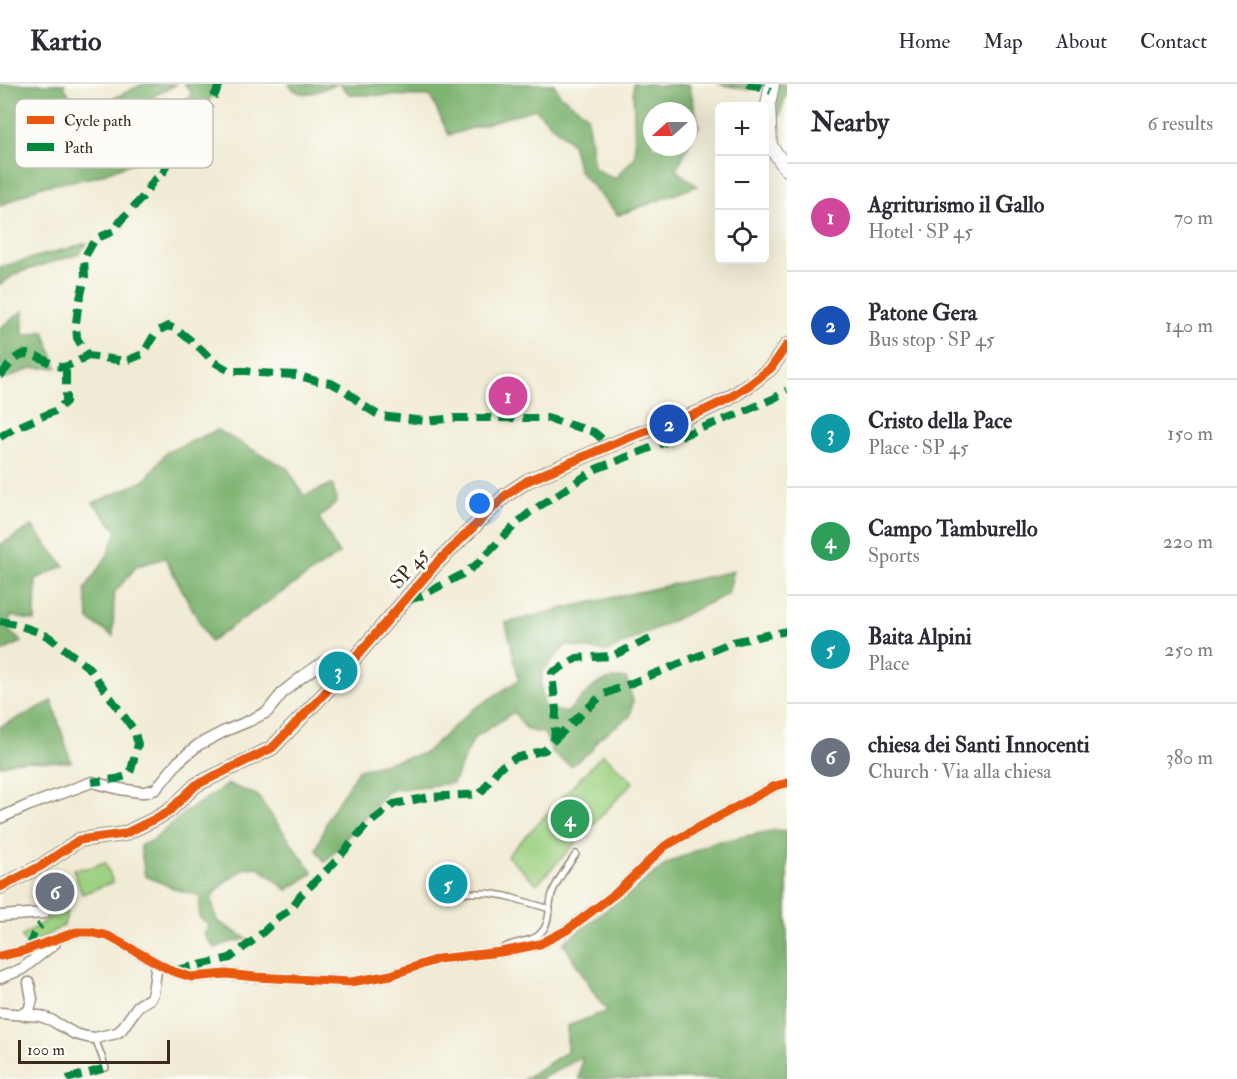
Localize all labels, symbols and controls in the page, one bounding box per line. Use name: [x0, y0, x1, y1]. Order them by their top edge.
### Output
text: Kartio: [30, 24, 101, 59]
text: Home: [898, 28, 950, 55]
text: Map: [983, 28, 1023, 55]
text: About: [1056, 28, 1107, 55]
text: Contact: [1140, 28, 1207, 55]
legend: [15, 99, 213, 168]
north arrow: [643, 102, 697, 156]
map controls: [715, 102, 769, 264]
button: +: [715, 102, 769, 156]
text: Nearby: [811, 107, 889, 139]
text: Cycle path: [64, 111, 132, 132]
text: 6 results: [1147, 111, 1213, 136]
text: Path: [64, 138, 94, 158]
button: −: [715, 156, 769, 210]
text: Agriturismo il Gallo: [868, 191, 1044, 219]
text: 1: [827, 205, 834, 230]
text: 70 m: [1174, 205, 1213, 230]
button: locate: [715, 210, 769, 264]
text: Hotel · SP 45: [868, 219, 973, 244]
text: Patone Gera: [868, 299, 977, 327]
text: 2: [825, 313, 836, 338]
text: 140 m: [1165, 313, 1213, 338]
text: Bus stop · SP 45: [868, 327, 994, 352]
pin: 1: [488, 374, 528, 418]
pin: 2: [650, 402, 688, 446]
text: Cristo della Pace: [868, 407, 1012, 435]
text: 3: [827, 421, 834, 446]
text: 150 m: [1167, 421, 1213, 446]
text: Place · SP 45: [868, 435, 968, 460]
your location: [465, 489, 494, 518]
text: Campo Tamburello: [868, 515, 1038, 543]
text: 4: [825, 529, 836, 554]
text: 220 m: [1163, 529, 1213, 554]
street label: SP 45: [384, 543, 434, 594]
text: Sports: [868, 543, 920, 568]
text: Baita Alpini: [868, 623, 972, 651]
text: 5: [826, 637, 835, 662]
text: 250 m: [1164, 637, 1213, 662]
pin: 3: [318, 648, 358, 694]
text: Place: [868, 651, 909, 676]
text: chiesa dei Santi Innocenti: [868, 731, 1090, 759]
text: 6: [825, 745, 836, 770]
text: 380 m: [1166, 745, 1213, 770]
text: Church · Via alla chiesa: [868, 759, 1052, 784]
pin: 4: [550, 796, 590, 842]
pin: 5: [428, 862, 468, 906]
pin: 6: [36, 870, 74, 914]
scale bar: [18, 1037, 170, 1064]
text: 100 m: [27, 1040, 65, 1060]

